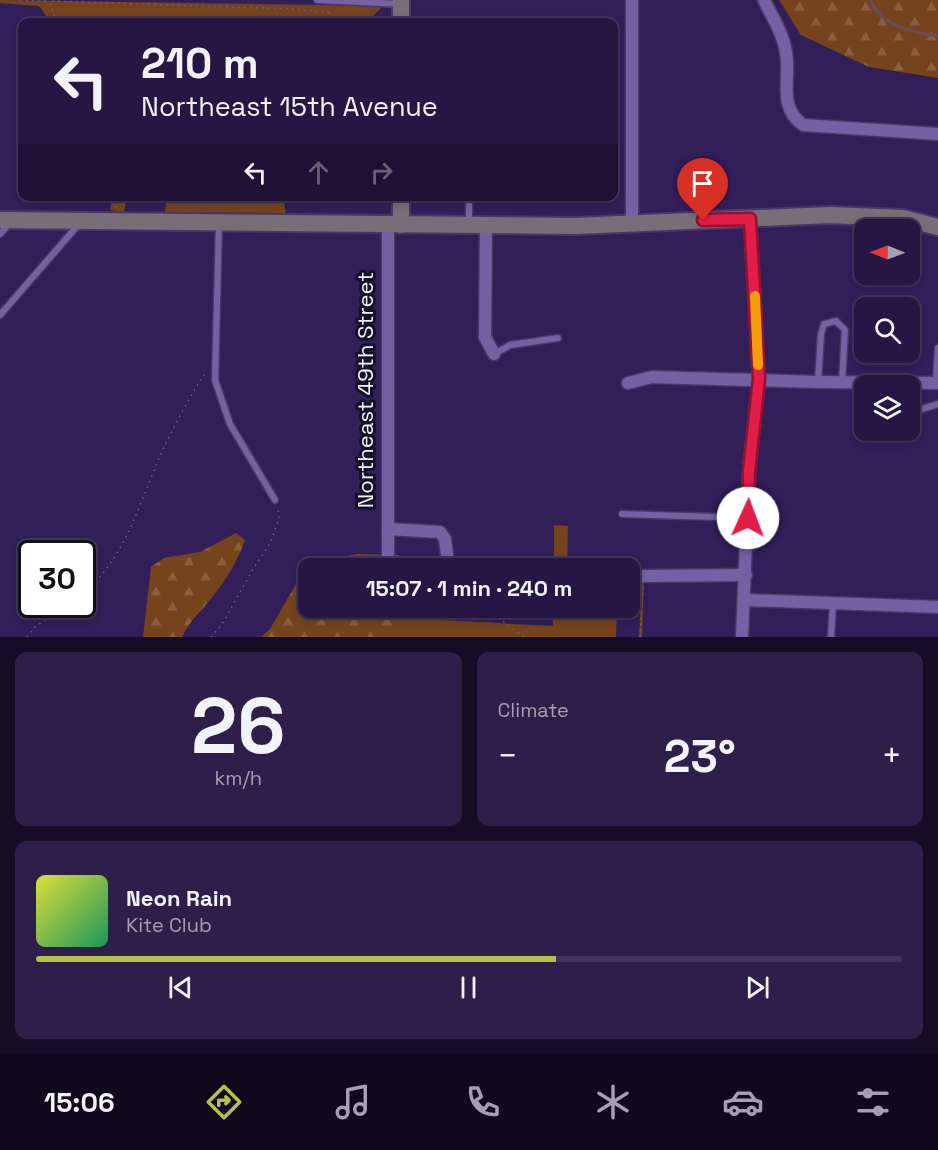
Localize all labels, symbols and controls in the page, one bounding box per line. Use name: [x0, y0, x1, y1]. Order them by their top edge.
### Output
text: 210 m: [141, 37, 259, 90]
icon: left: [42, 42, 120, 120]
text: Northeast 15th Avenue: [141, 89, 438, 124]
icon: left: [239, 156, 272, 189]
icon: ahead: [302, 156, 335, 189]
icon: right: [365, 156, 398, 189]
pin: [677, 158, 728, 220]
icon: arrive: [686, 167, 719, 200]
north arrow: [854, 219, 920, 285]
map controls: [854, 219, 920, 441]
street label: Northeast 49th Street: [351, 272, 379, 508]
button: search: [854, 297, 920, 363]
button: layers: [854, 375, 920, 441]
position arrow: [716, 486, 780, 550]
speed limit sign: 30: [18, 540, 96, 618]
text: 15:07 · 1 min · 240 m: [366, 574, 572, 602]
text: 26: [191, 676, 286, 776]
text: Climate: [498, 697, 569, 723]
text: 23°: [664, 728, 736, 785]
text: −: [498, 735, 518, 777]
text: +: [882, 735, 902, 777]
text: km/h: [214, 765, 262, 791]
text: Neon Rain: [126, 884, 232, 912]
text: Kite Club: [126, 912, 212, 938]
icon: previous: [164, 971, 197, 1004]
icon: pause: [452, 971, 485, 1004]
icon: next: [741, 971, 774, 1004]
icon: directions: [203, 1081, 245, 1123]
icon: music: [332, 1081, 374, 1123]
icon: phone: [462, 1081, 504, 1123]
icon: climate: [592, 1081, 634, 1123]
icon: car: [722, 1081, 764, 1123]
icon: filters: [852, 1081, 894, 1123]
text: 15:06: [44, 1085, 115, 1120]

